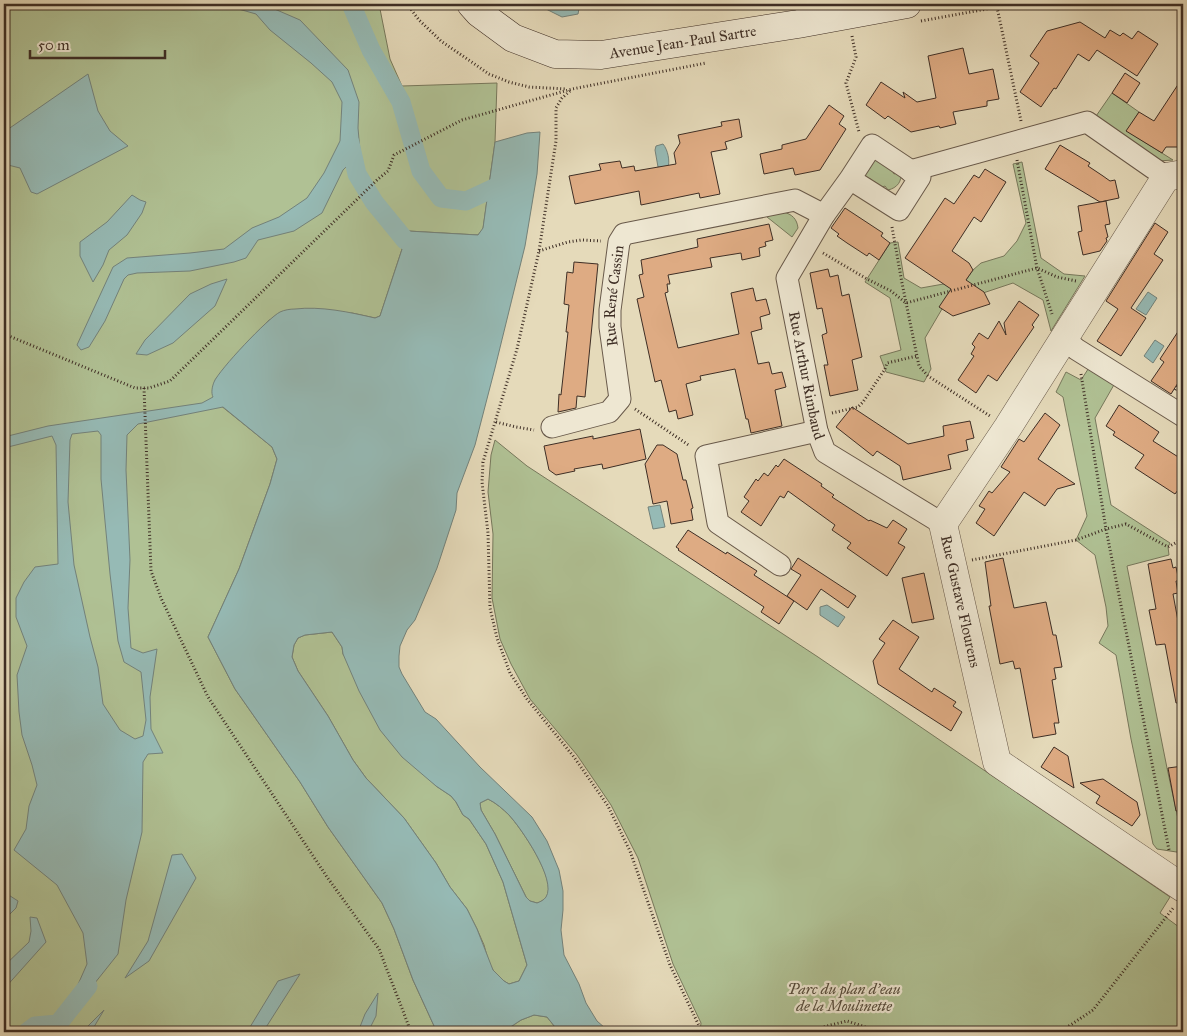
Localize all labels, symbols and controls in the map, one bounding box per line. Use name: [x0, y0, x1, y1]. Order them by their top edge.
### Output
street label: Avenue Jean-Paul Sartre: [607, 22, 758, 63]
scale bar: [30, 28, 165, 60]
text: 50 m: [38, 36, 70, 54]
street label: Rue René Cassin: [601, 244, 627, 348]
street label: Rue Arthur Rimbaud: [785, 310, 829, 443]
street label: Rue Gustave Flourens: [937, 533, 984, 669]
park label: Parc du plan d'eau de la Moulinette: [787, 980, 901, 1015]

